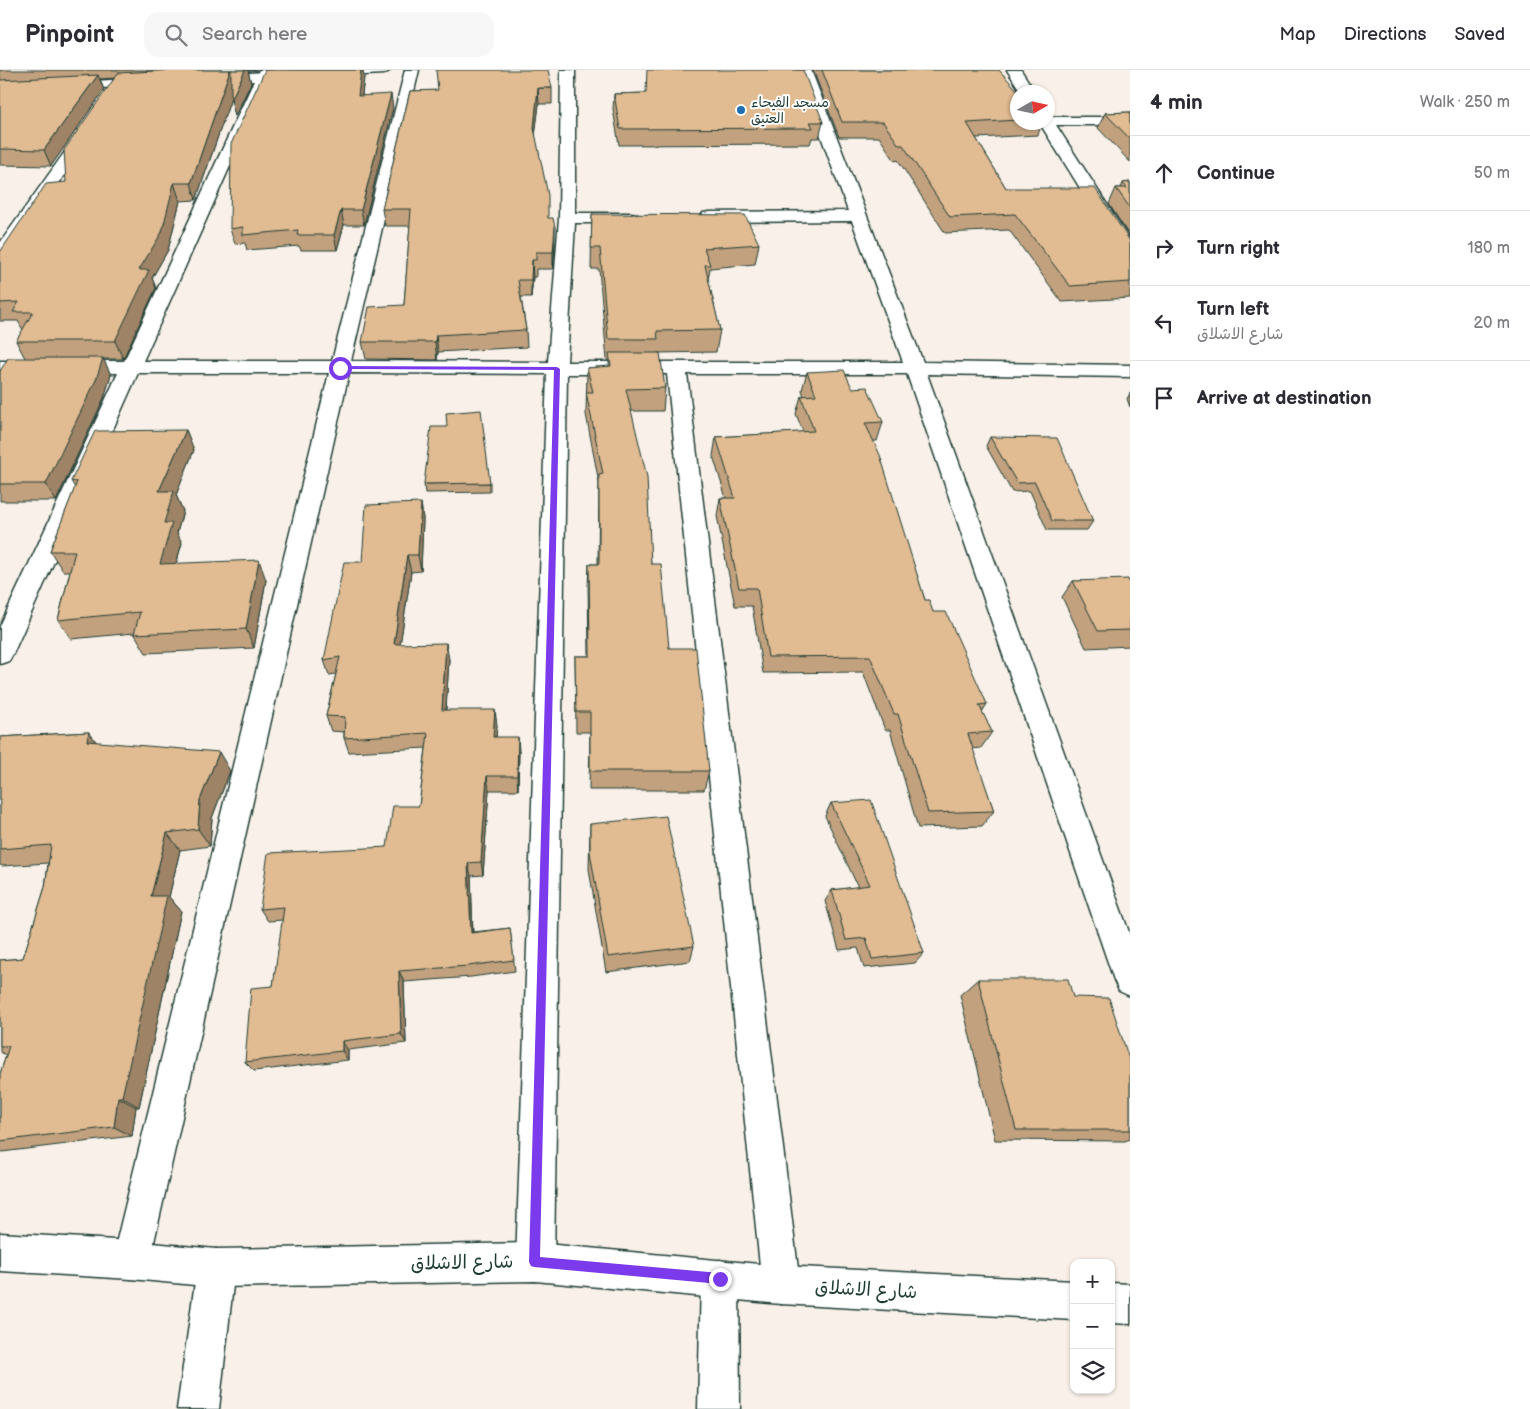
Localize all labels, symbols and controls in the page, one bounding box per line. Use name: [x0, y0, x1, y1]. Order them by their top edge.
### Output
search box: [144, 12, 494, 57]
text: Pinpoint: [25, 20, 114, 49]
icon: search: [162, 21, 190, 49]
text: Search here: [202, 23, 307, 46]
text: Map: [1280, 24, 1316, 45]
text: Directions: [1344, 24, 1426, 45]
text: Saved: [1454, 24, 1505, 45]
north arrow: [1010, 85, 1055, 130]
text: 4 min: [1150, 90, 1203, 115]
text: Walk · 250 m: [1420, 93, 1510, 112]
place label: مسجد الفيحاء العتيق: [751, 94, 829, 127]
marker: مسجد الفيحاء العتيق: [735, 104, 747, 116]
icon: ahead: [1150, 159, 1178, 187]
text: Continue: [1197, 162, 1275, 185]
text: 50 m: [1474, 164, 1510, 183]
icon: right: [1150, 234, 1178, 262]
text: Turn right: [1197, 237, 1280, 260]
text: 180 m: [1468, 239, 1510, 258]
text: Turn left: [1197, 298, 1269, 321]
icon: left: [1150, 309, 1178, 337]
text: 20 m: [1474, 314, 1510, 333]
text: شارع الاشلاق: [1197, 325, 1283, 344]
route start: [329, 357, 352, 380]
icon: arrive: [1150, 384, 1178, 412]
text: Arrive at destination: [1197, 387, 1372, 410]
street label: شارع الاشلاق: [411, 1251, 513, 1276]
map controls: [1070, 1259, 1115, 1394]
button: +: [1070, 1259, 1115, 1304]
route end: [709, 1268, 732, 1291]
street label: شارع الاشلاق: [814, 1276, 918, 1305]
button: −: [1070, 1304, 1115, 1349]
button: layers: [1070, 1349, 1115, 1394]

